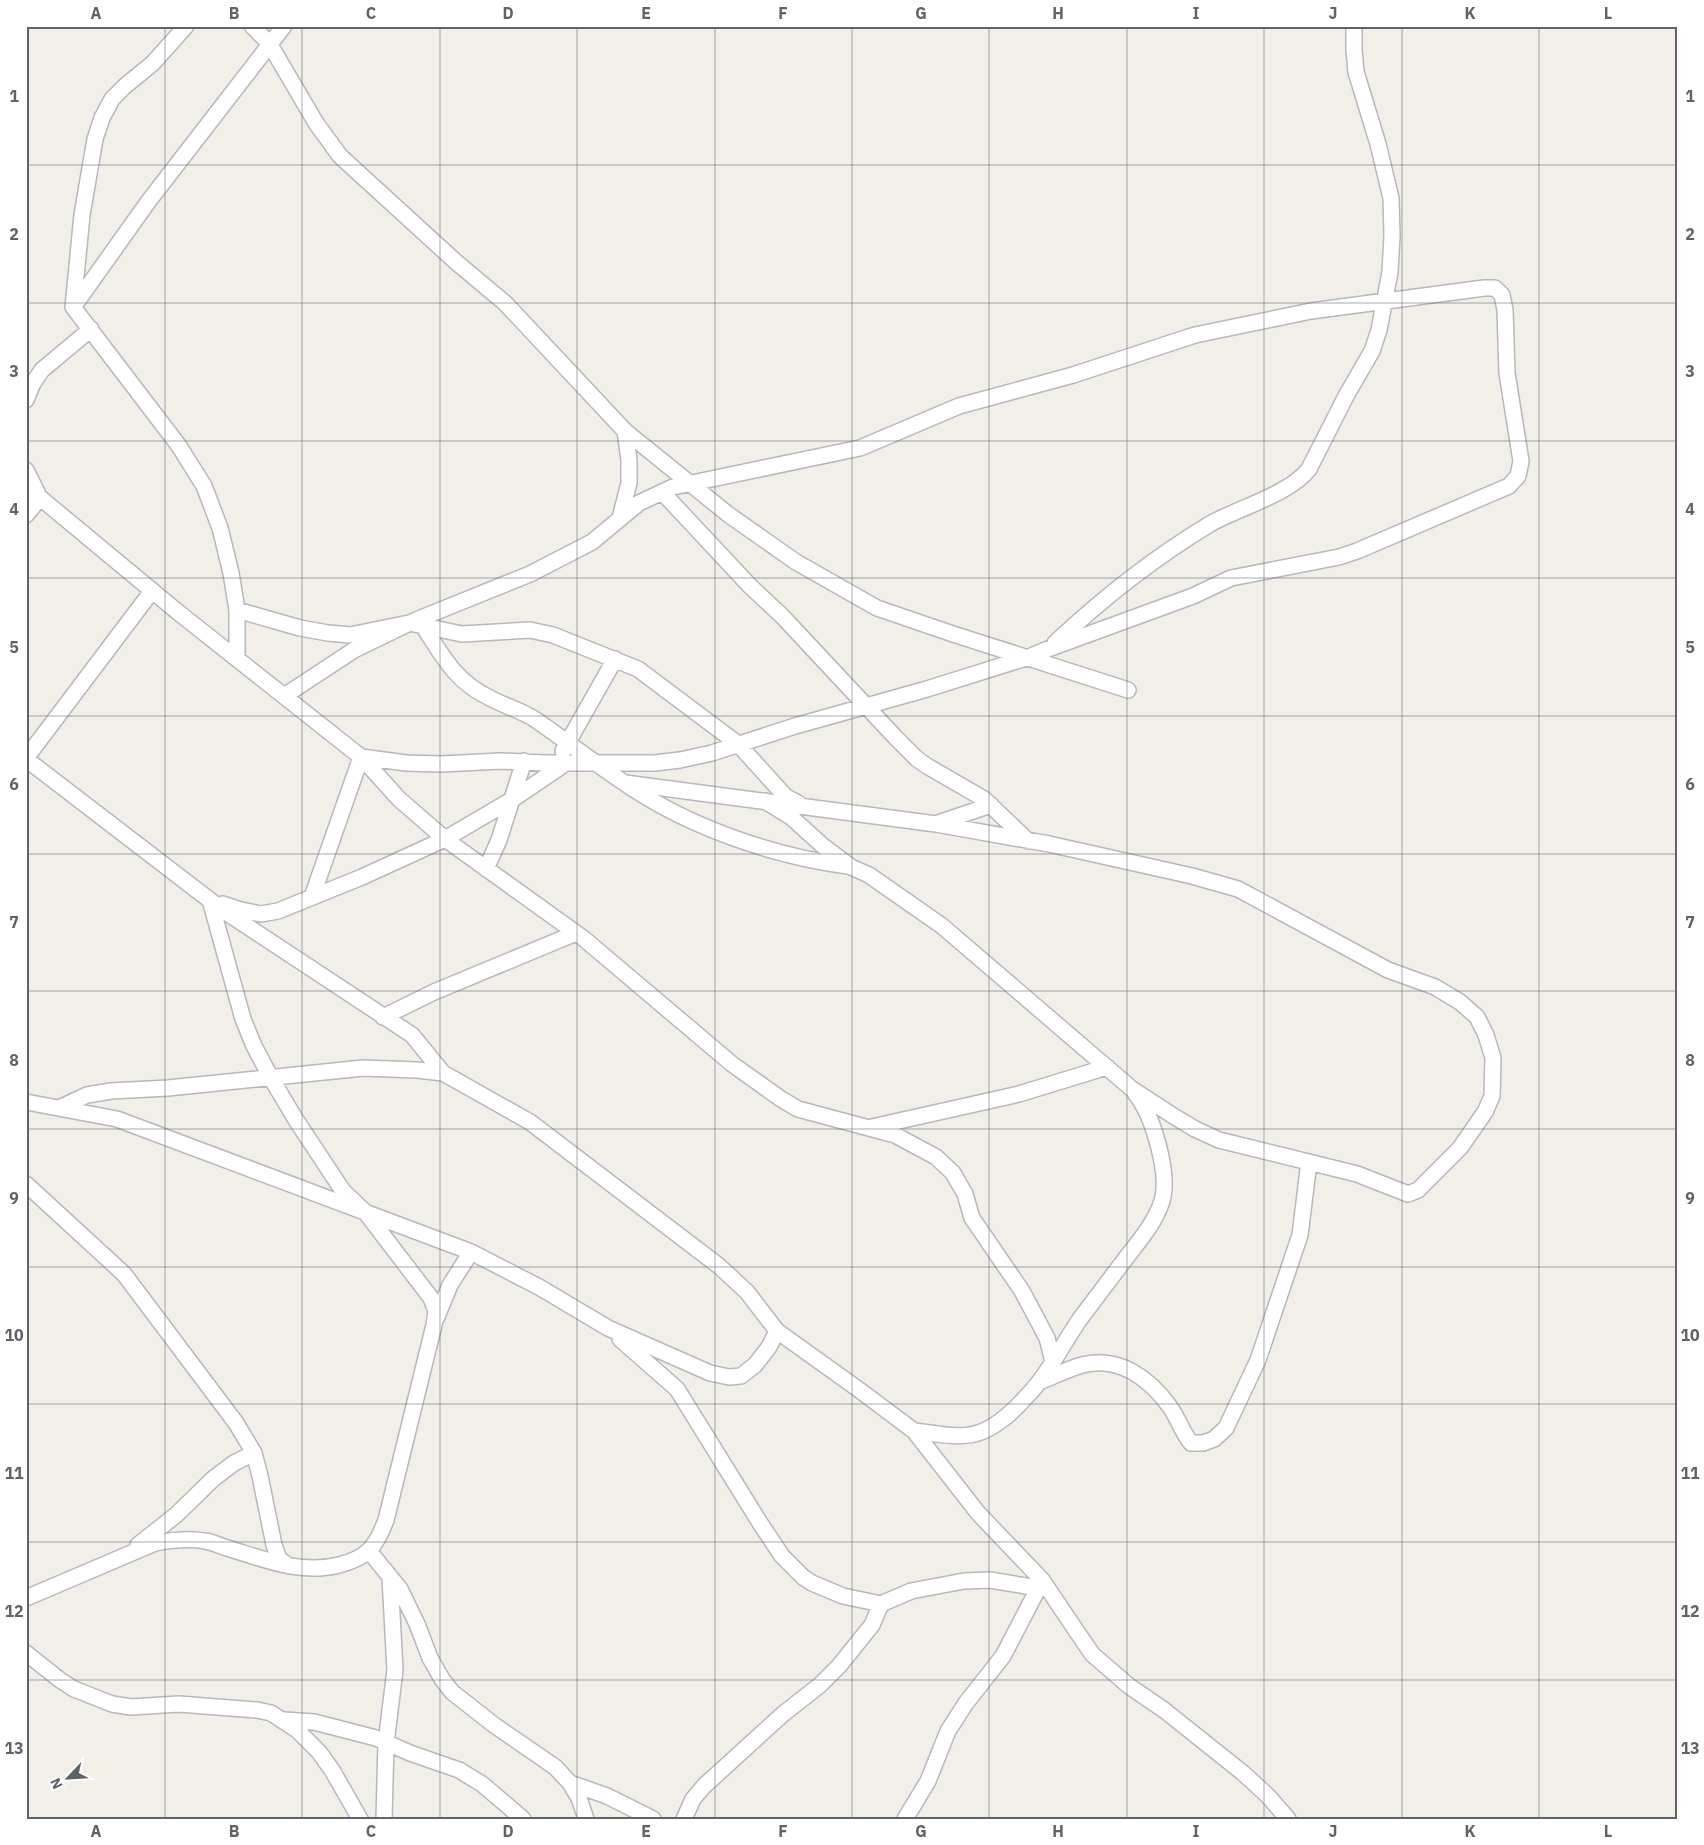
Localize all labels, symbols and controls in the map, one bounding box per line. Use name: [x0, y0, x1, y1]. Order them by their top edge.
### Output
text: A: [91, 3, 102, 23]
text: B: [229, 3, 240, 23]
text: C: [366, 3, 376, 23]
text: D: [502, 3, 514, 23]
text: E: [641, 3, 651, 23]
text: F: [778, 3, 788, 23]
text: G: [915, 3, 927, 23]
text: H: [1052, 3, 1064, 23]
text: I: [1193, 3, 1200, 23]
text: J: [1329, 3, 1337, 23]
text: K: [1464, 3, 1476, 23]
text: L: [1604, 3, 1612, 23]
text: 1: [9, 86, 19, 106]
text: 1: [1685, 86, 1695, 106]
text: 2: [9, 224, 19, 244]
text: 2: [1685, 224, 1695, 244]
text: 3: [9, 361, 19, 381]
text: 3: [1685, 361, 1695, 381]
text: 4: [9, 499, 19, 519]
text: 4: [1685, 499, 1695, 519]
text: 5: [9, 637, 19, 657]
text: 5: [1685, 637, 1695, 657]
text: 6: [9, 774, 19, 794]
text: 6: [1685, 774, 1695, 794]
text: 7: [9, 912, 19, 932]
text: 7: [1685, 912, 1695, 932]
text: 8: [9, 1050, 19, 1070]
text: 8: [1685, 1050, 1695, 1070]
text: 9: [9, 1188, 19, 1208]
text: 9: [1685, 1188, 1695, 1208]
text: 10: [4, 1325, 24, 1345]
text: 10: [1680, 1325, 1700, 1345]
text: 11: [4, 1463, 24, 1483]
text: 11: [1680, 1463, 1700, 1483]
text: 12: [4, 1601, 24, 1621]
text: 12: [1680, 1601, 1700, 1621]
text: 13: [4, 1738, 24, 1758]
text: 13: [1680, 1738, 1700, 1758]
north arrow: [42, 1752, 92, 1802]
text: N: [46, 1775, 67, 1792]
text: A: [91, 1821, 102, 1841]
text: B: [229, 1821, 240, 1841]
text: C: [366, 1821, 376, 1841]
text: D: [502, 1821, 514, 1841]
text: E: [641, 1821, 651, 1841]
text: F: [778, 1821, 788, 1841]
text: G: [915, 1821, 927, 1841]
text: H: [1052, 1821, 1064, 1841]
text: I: [1193, 1821, 1200, 1841]
text: J: [1329, 1821, 1337, 1841]
text: K: [1464, 1821, 1476, 1841]
text: L: [1604, 1821, 1612, 1841]

